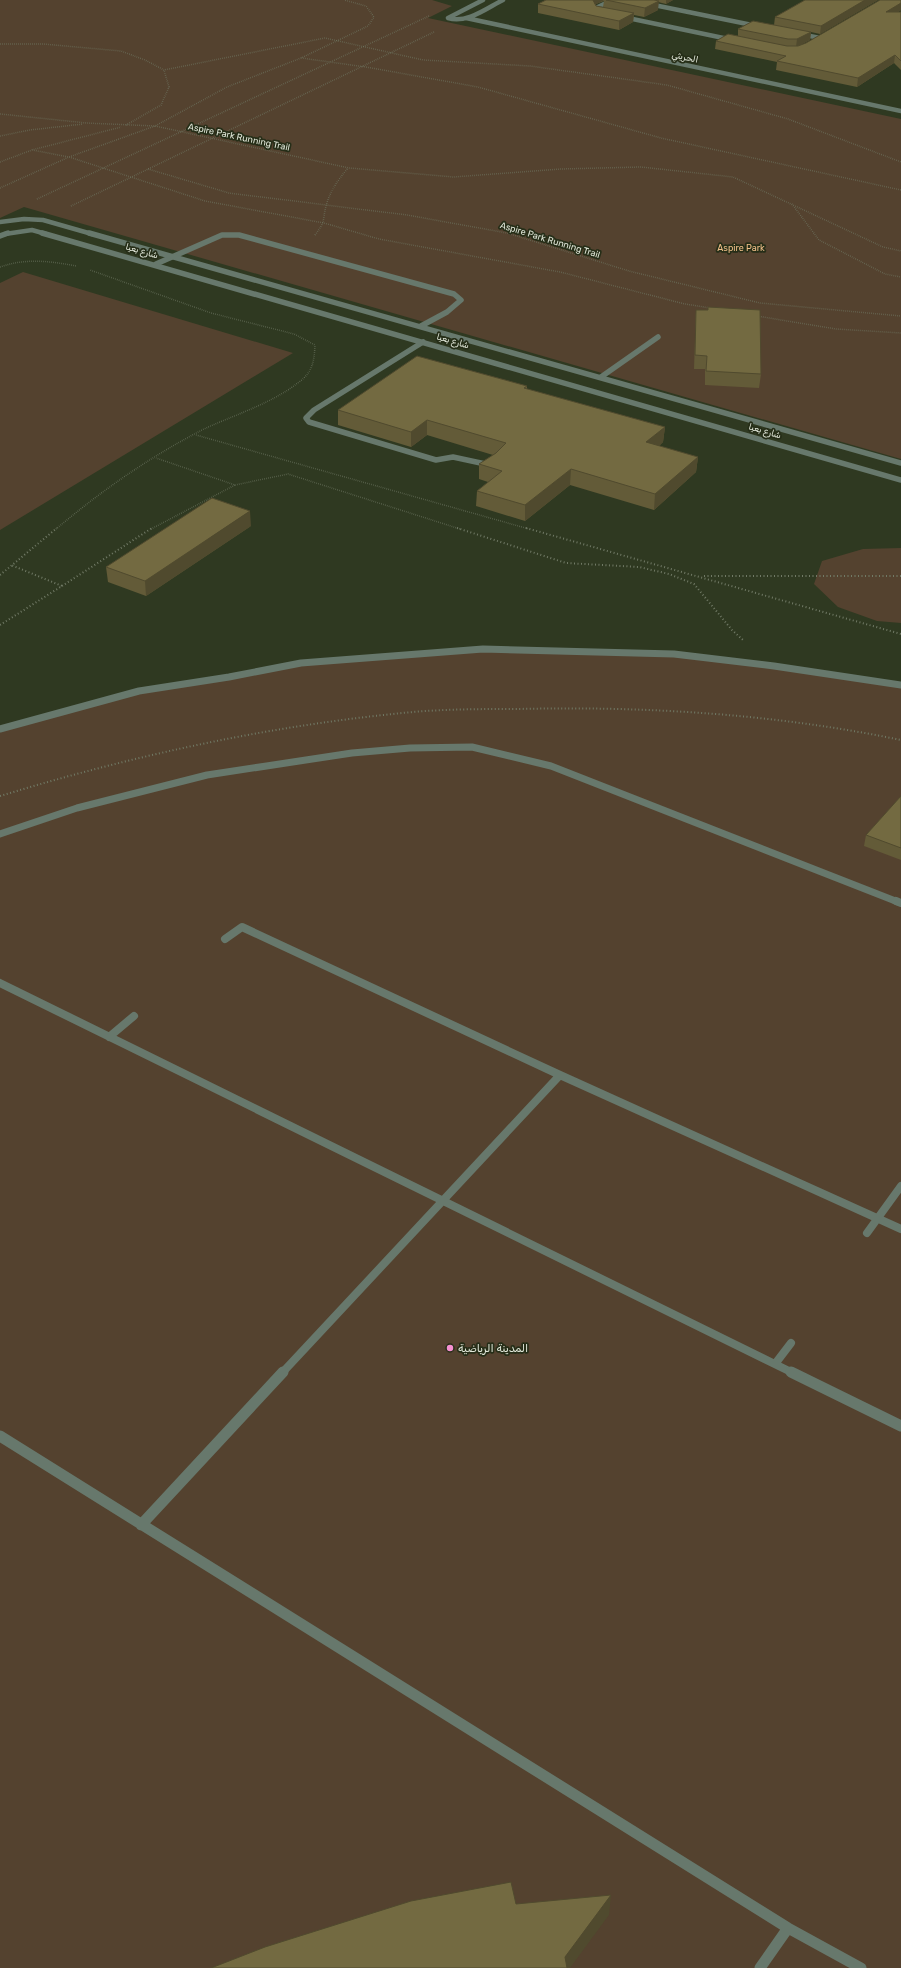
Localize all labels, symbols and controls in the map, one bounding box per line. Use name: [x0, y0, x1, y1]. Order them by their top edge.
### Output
street label: الحريثي: [670, 49, 699, 67]
street label: Aspire Park Running Trail: [187, 121, 291, 153]
street label: Aspire Park Running Trail: [499, 220, 601, 260]
street label: شارع بعيا: [124, 242, 159, 261]
park label: Aspire Park: [717, 243, 765, 253]
street label: شارع بعيا: [435, 332, 470, 351]
street label: شارع بعيا: [747, 422, 782, 441]
place label: المدينة الرياضية: [458, 1342, 528, 1355]
marker: المدينة الرياضية: [445, 1343, 455, 1353]

